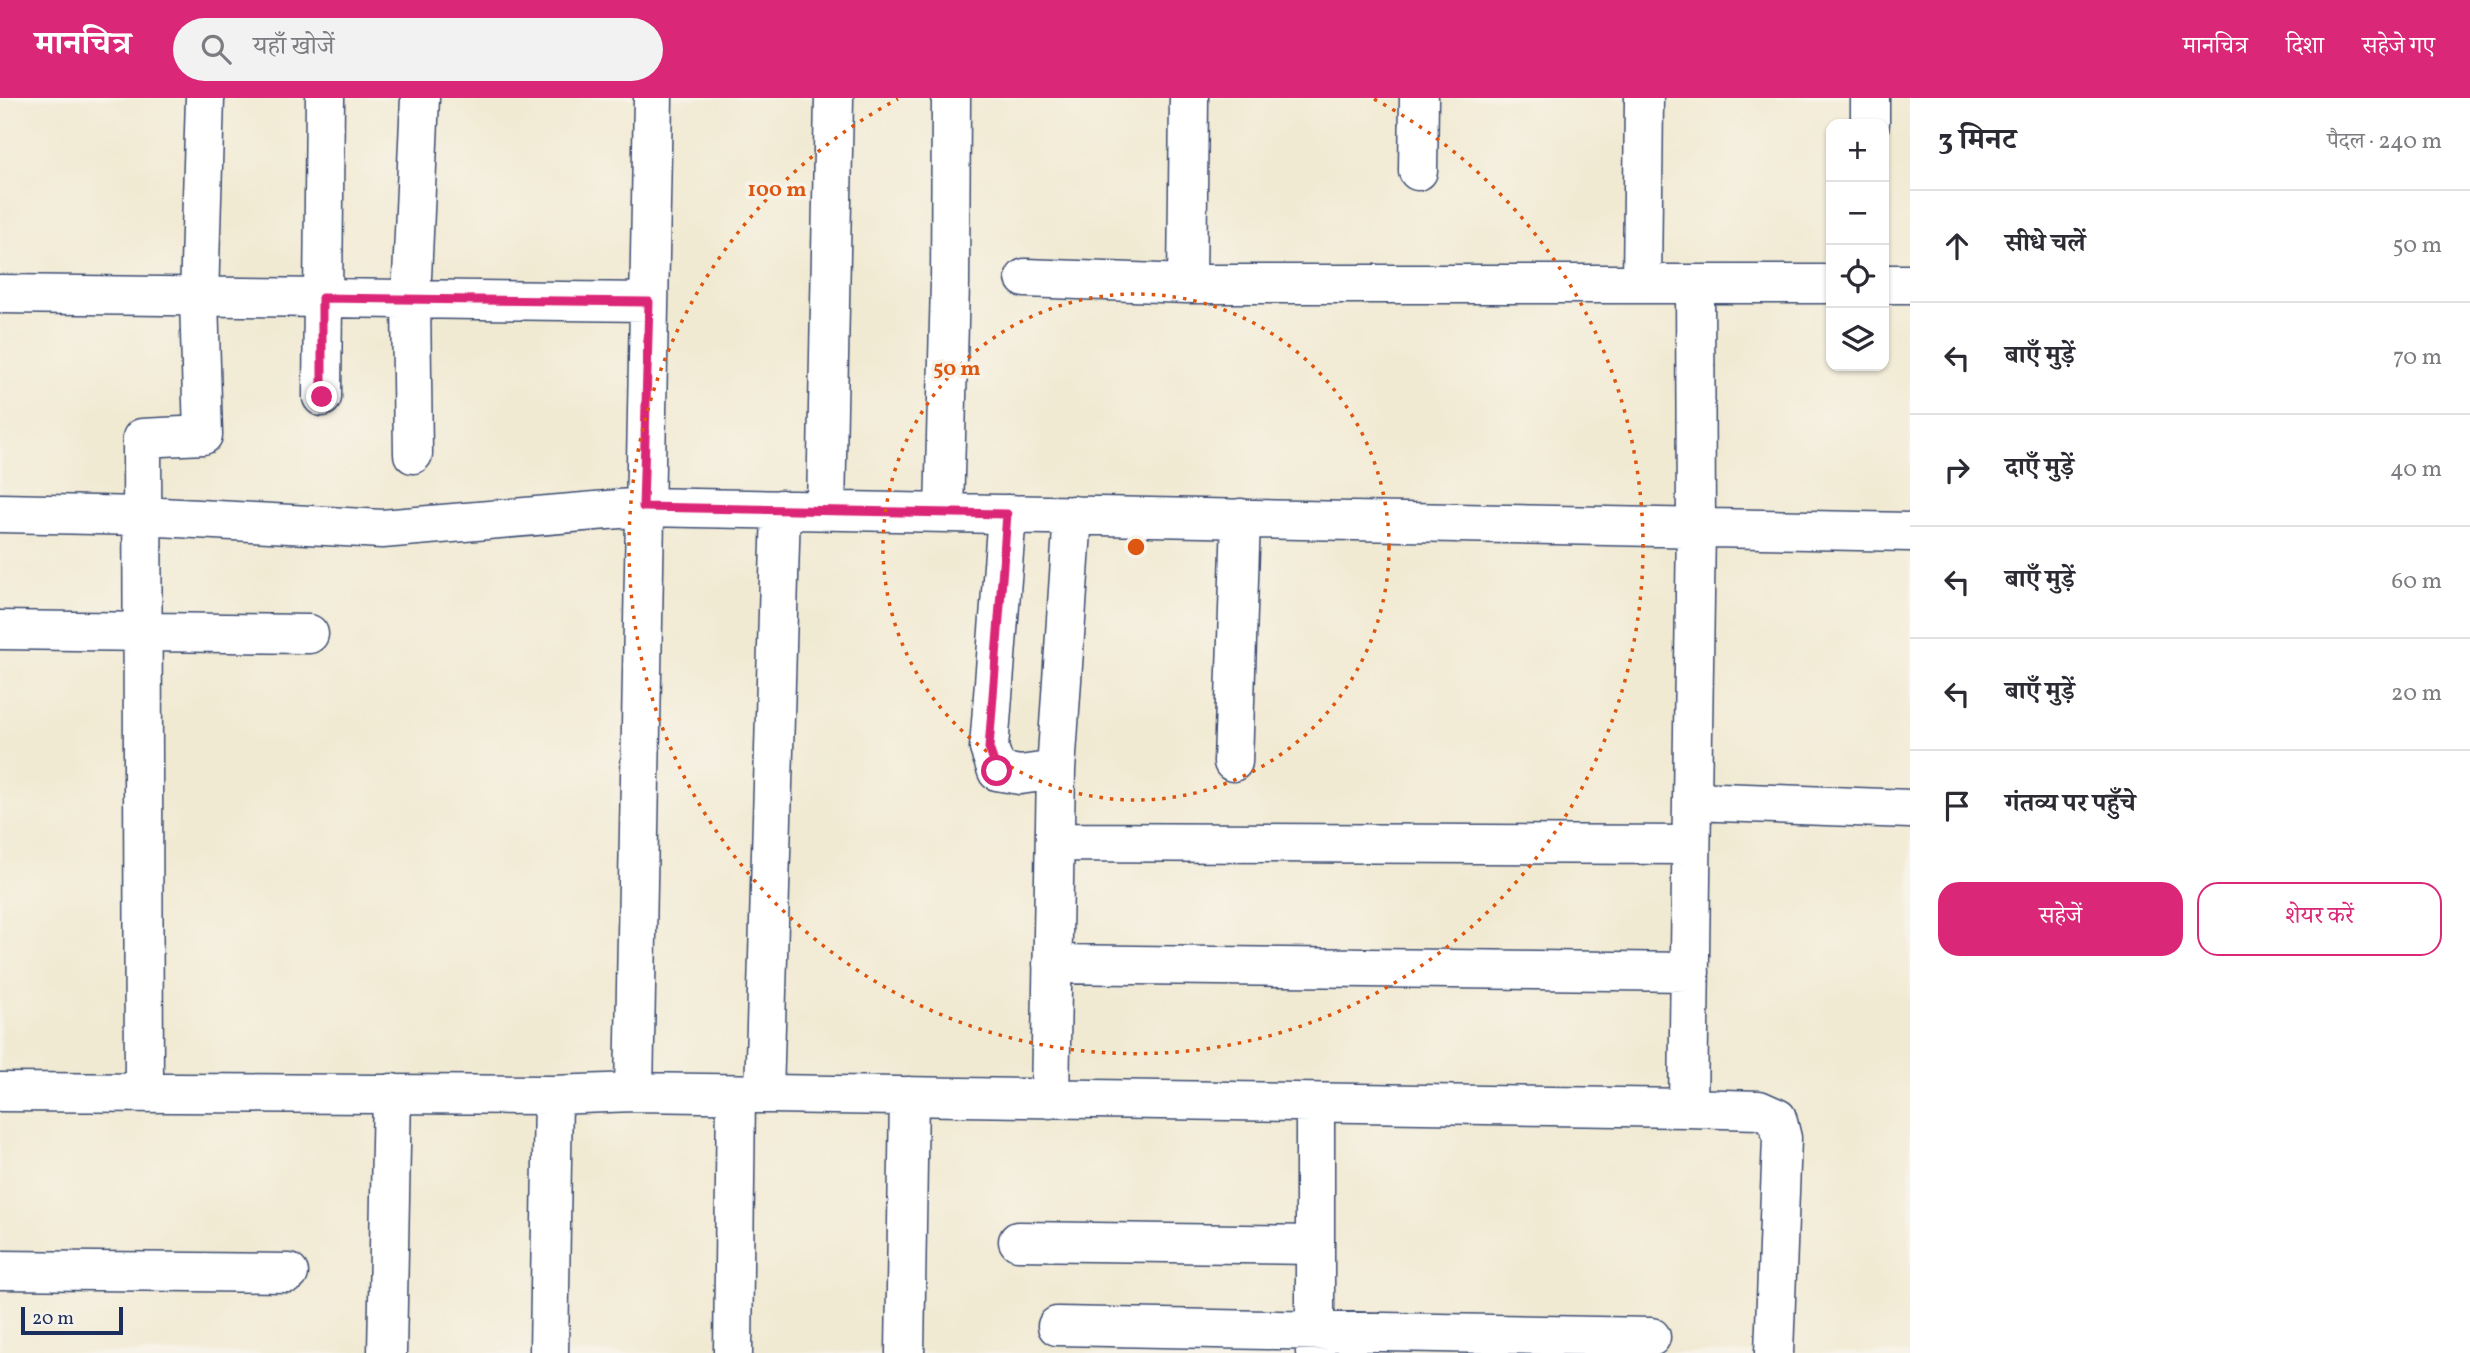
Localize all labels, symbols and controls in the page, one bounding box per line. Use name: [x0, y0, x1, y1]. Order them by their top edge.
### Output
search box: [173, 18, 663, 81]
text: मानचित्र: [35, 23, 131, 69]
text: यहाँ खोजें: [253, 29, 334, 65]
icon: search: [197, 30, 235, 68]
text: मानचित्र: [2183, 30, 2248, 64]
text: दिशा: [2286, 30, 2324, 64]
text: सहेजे गए: [2362, 30, 2435, 64]
map controls: [1826, 119, 1889, 371]
button: +: [1826, 119, 1889, 182]
text: 3 मिनट: [1938, 120, 2016, 162]
text: पैदल · 240 m: [2327, 126, 2442, 158]
text: 100 m: [747, 176, 807, 205]
button: −: [1826, 182, 1889, 245]
text: सीधे चलें: [2005, 226, 2086, 262]
icon: ahead: [1938, 227, 1976, 265]
text: 50 m: [2393, 230, 2442, 262]
button: locate: [1826, 245, 1889, 308]
button: layers: [1826, 308, 1889, 371]
text: बाएँ मुड़ें: [2005, 338, 2075, 374]
icon: left: [1938, 339, 1976, 377]
text: 70 m: [2393, 342, 2442, 374]
text: 50 m: [933, 355, 981, 384]
route end: [306, 381, 337, 412]
text: दाएँ मुड़ें: [2005, 450, 2074, 486]
icon: right: [1938, 451, 1976, 489]
text: 40 m: [2390, 454, 2442, 486]
centre of rings: [1124, 535, 1148, 559]
text: बाएँ मुड़ें: [2005, 562, 2075, 598]
icon: left: [1938, 563, 1976, 601]
text: 60 m: [2392, 566, 2442, 598]
text: बाएँ मुड़ें: [2005, 674, 2075, 710]
icon: left: [1938, 675, 1976, 713]
text: 20 m: [2391, 678, 2442, 710]
route start: [981, 755, 1012, 786]
text: गंतव्य पर पहुँचे: [2005, 786, 2136, 822]
icon: arrive: [1938, 787, 1976, 825]
button: सहेजें: [1938, 882, 2183, 956]
button: शेयर करें: [2197, 882, 2442, 956]
scale bar: [21, 1304, 122, 1336]
text: 20 m: [32, 1306, 74, 1332]

